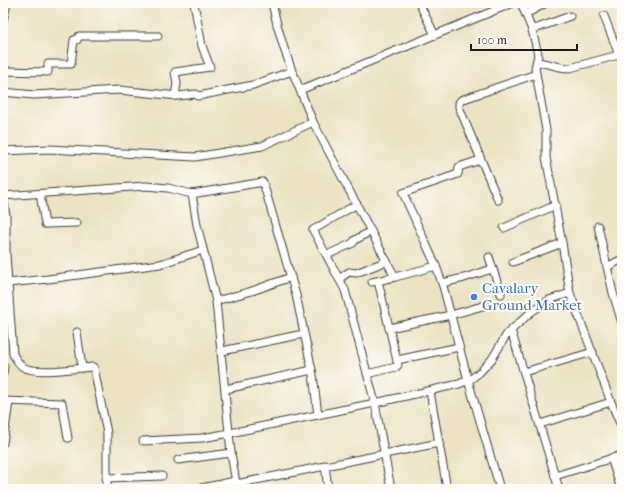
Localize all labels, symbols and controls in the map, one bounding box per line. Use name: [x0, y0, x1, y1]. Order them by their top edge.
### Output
scale bar: [471, 26, 577, 52]
text: 100 m: [477, 33, 507, 47]
place label: Cavalary Ground Market: [482, 279, 583, 314]
marker: Cavalary Ground Market: [469, 292, 479, 302]

